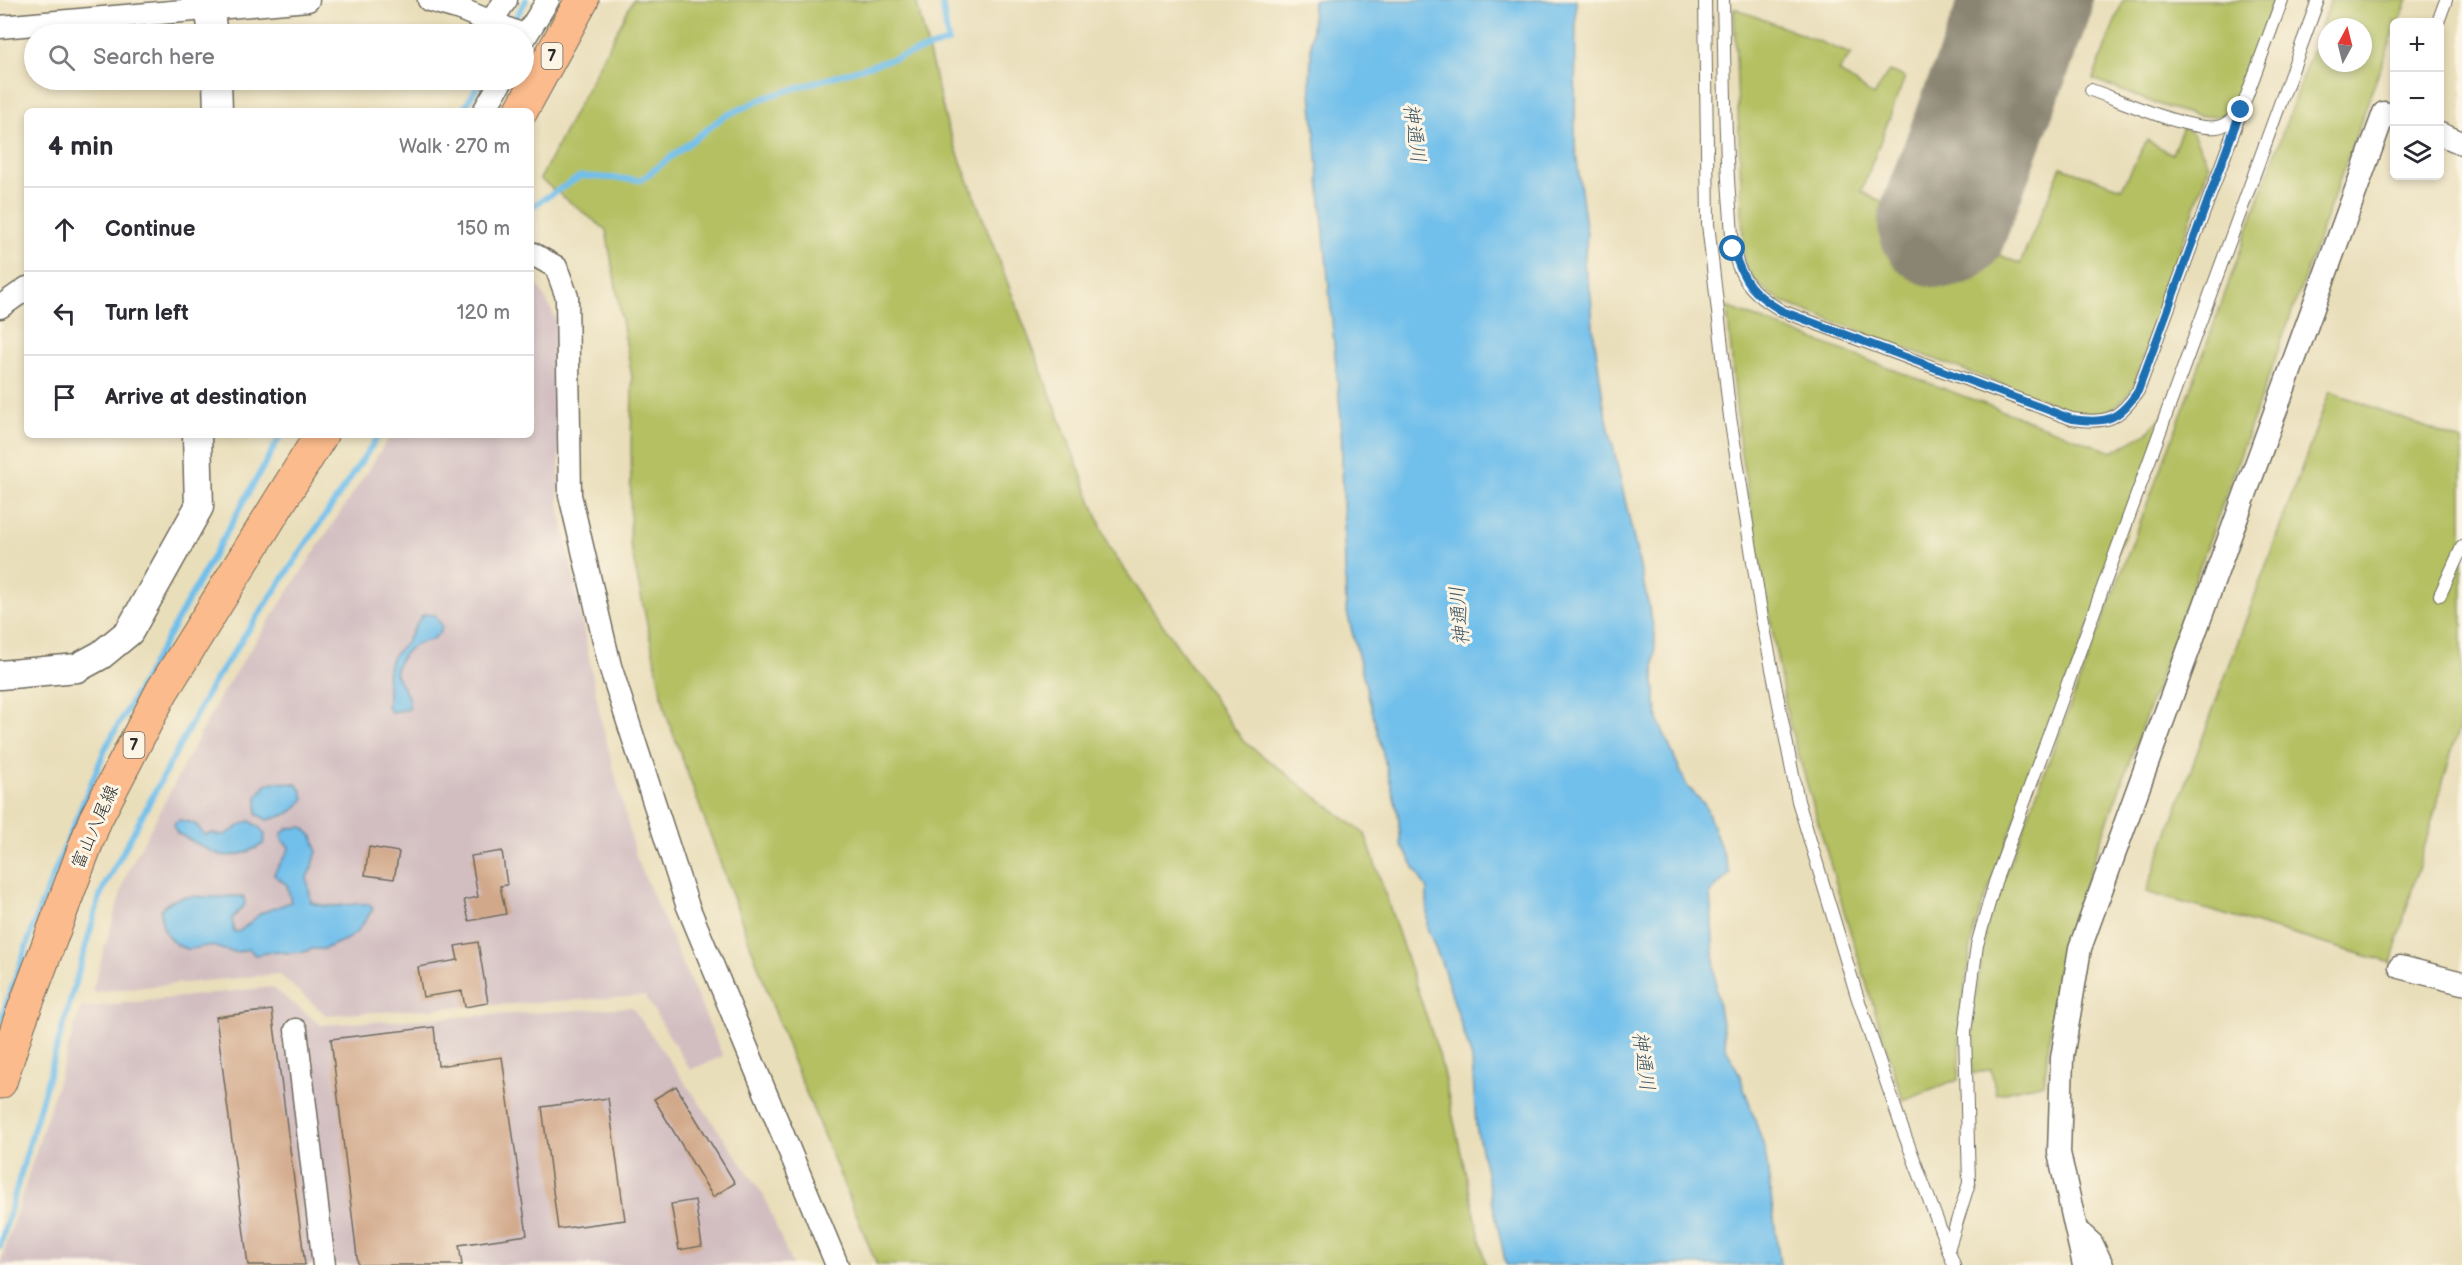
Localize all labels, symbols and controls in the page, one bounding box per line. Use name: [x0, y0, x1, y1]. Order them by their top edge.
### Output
north arrow: [2318, 18, 2372, 72]
map controls: [2390, 18, 2444, 180]
button: +: [2390, 18, 2444, 72]
search box: [24, 24, 534, 90]
icon: search: [45, 41, 78, 74]
road number: 7: [542, 43, 562, 69]
text: Search here: [93, 44, 215, 71]
button: −: [2390, 72, 2444, 126]
route end: [2227, 96, 2253, 122]
water label: 神通川: [1398, 102, 1430, 164]
button: layers: [2390, 126, 2444, 180]
text: 4 min: [48, 132, 113, 163]
text: Walk · 270 m: [399, 135, 510, 159]
icon: ahead: [48, 213, 81, 246]
text: Continue: [105, 216, 195, 243]
text: 150 m: [457, 217, 510, 241]
route start: [1719, 235, 1745, 261]
icon: left: [48, 297, 81, 330]
text: Turn left: [105, 300, 189, 327]
text: 120 m: [457, 301, 510, 325]
icon: arrive: [48, 381, 81, 414]
text: Arrive at destination: [105, 384, 307, 411]
water label: 神通川: [1445, 585, 1475, 647]
road number: 7: [124, 732, 144, 758]
street label: 富山八尾線: [67, 782, 123, 872]
water label: 神通川: [1627, 1030, 1659, 1092]

